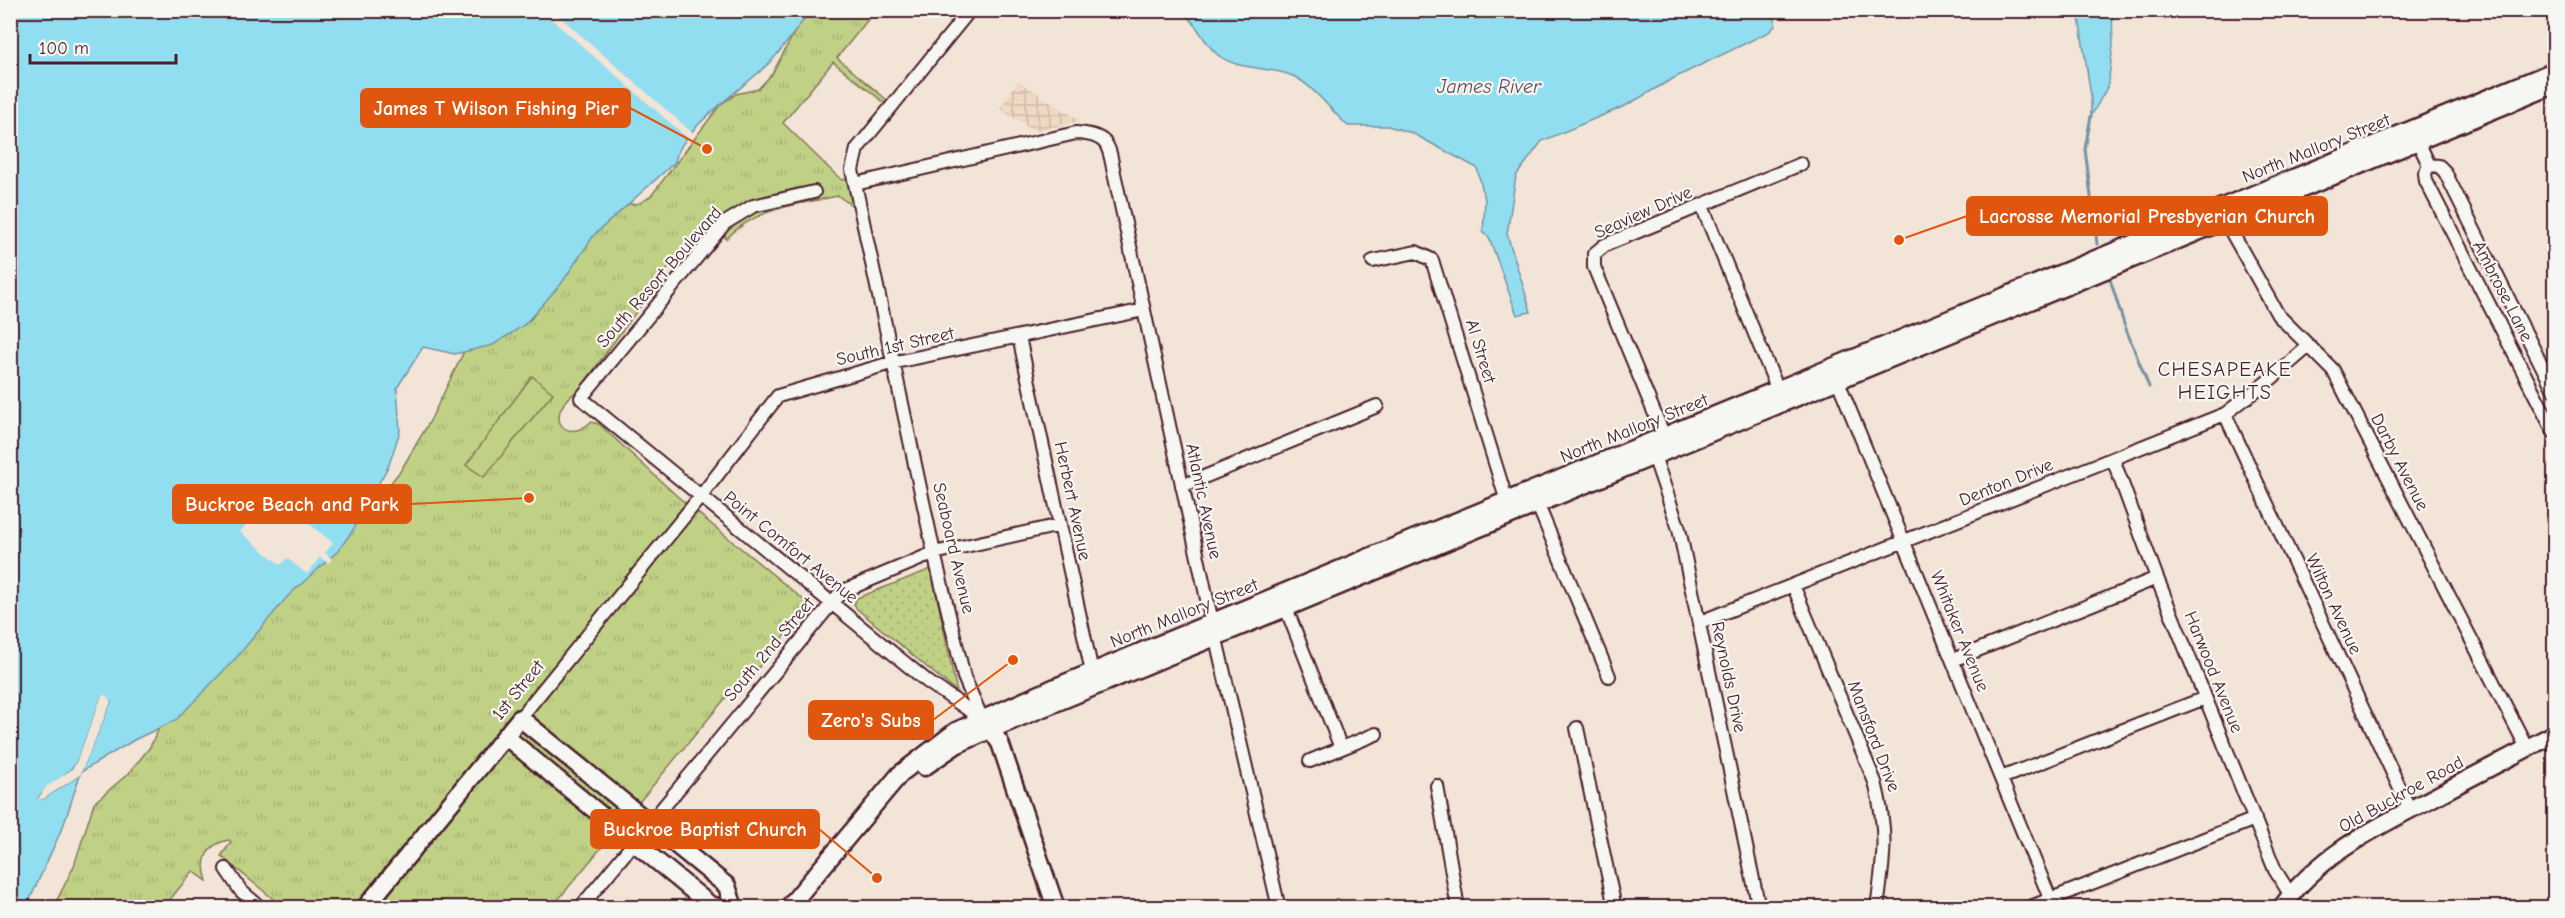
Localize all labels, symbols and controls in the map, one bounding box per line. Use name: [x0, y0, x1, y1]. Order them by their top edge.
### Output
scale bar: [30, 27, 176, 65]
text: 100 m: [39, 38, 89, 59]
water label: James River: [1436, 75, 1542, 98]
callout: James T Wilson Fishing Pier: [361, 89, 630, 127]
text: James T Wilson Fishing Pier: [373, 97, 619, 120]
street label: North Mallory Street: [2239, 109, 2394, 188]
street label: Seaview Drive: [1591, 182, 1695, 243]
callout: Lacrosse Memorial Presbyerian Church: [1967, 197, 2327, 235]
street label: South Resort Boulevard: [593, 203, 726, 352]
text: Lacrosse Memorial Presbyerian Church: [1979, 205, 2315, 228]
street label: Ambrose Lane: [2468, 237, 2537, 345]
street label: Al Street: [1461, 317, 1500, 386]
street label: South 1st Street: [834, 323, 957, 370]
district label: CHESAPEAKE HEIGHTS: [2158, 358, 2292, 404]
street label: North Mallory Street: [1557, 389, 1712, 468]
street label: Darby Avenue: [2366, 410, 2433, 514]
street label: Herbert Avenue: [1050, 440, 1095, 562]
street label: Atlantic Avenue: [1181, 441, 1226, 561]
street label: Denton Drive: [1956, 454, 2056, 511]
street label: Seaboard Avenue: [928, 481, 979, 616]
callout: Buckroe Beach and Park: [173, 485, 411, 523]
street label: Point Comfort Avenue: [719, 487, 862, 608]
text: Buckroe Beach and Park: [185, 493, 399, 516]
street label: Wilton Avenue: [2301, 551, 2366, 658]
street label: Whitaker Avenue: [1926, 568, 1993, 695]
street label: North Mallory Street: [1107, 574, 1262, 653]
street label: South 2nd Street: [720, 592, 820, 706]
street label: Harwood Avenue: [2180, 608, 2247, 736]
street label: Reynolds Drive: [1707, 620, 1751, 734]
street label: 1st Street: [488, 656, 549, 724]
street label: Mansford Drive: [1843, 678, 1904, 795]
callout: Zero's Subs: [809, 701, 933, 739]
text: Zero's Subs: [821, 709, 921, 732]
street label: Old Buckroe Road: [2335, 752, 2467, 837]
callout: Buckroe Baptist Church: [591, 810, 819, 848]
text: Buckroe Baptist Church: [603, 818, 807, 841]

